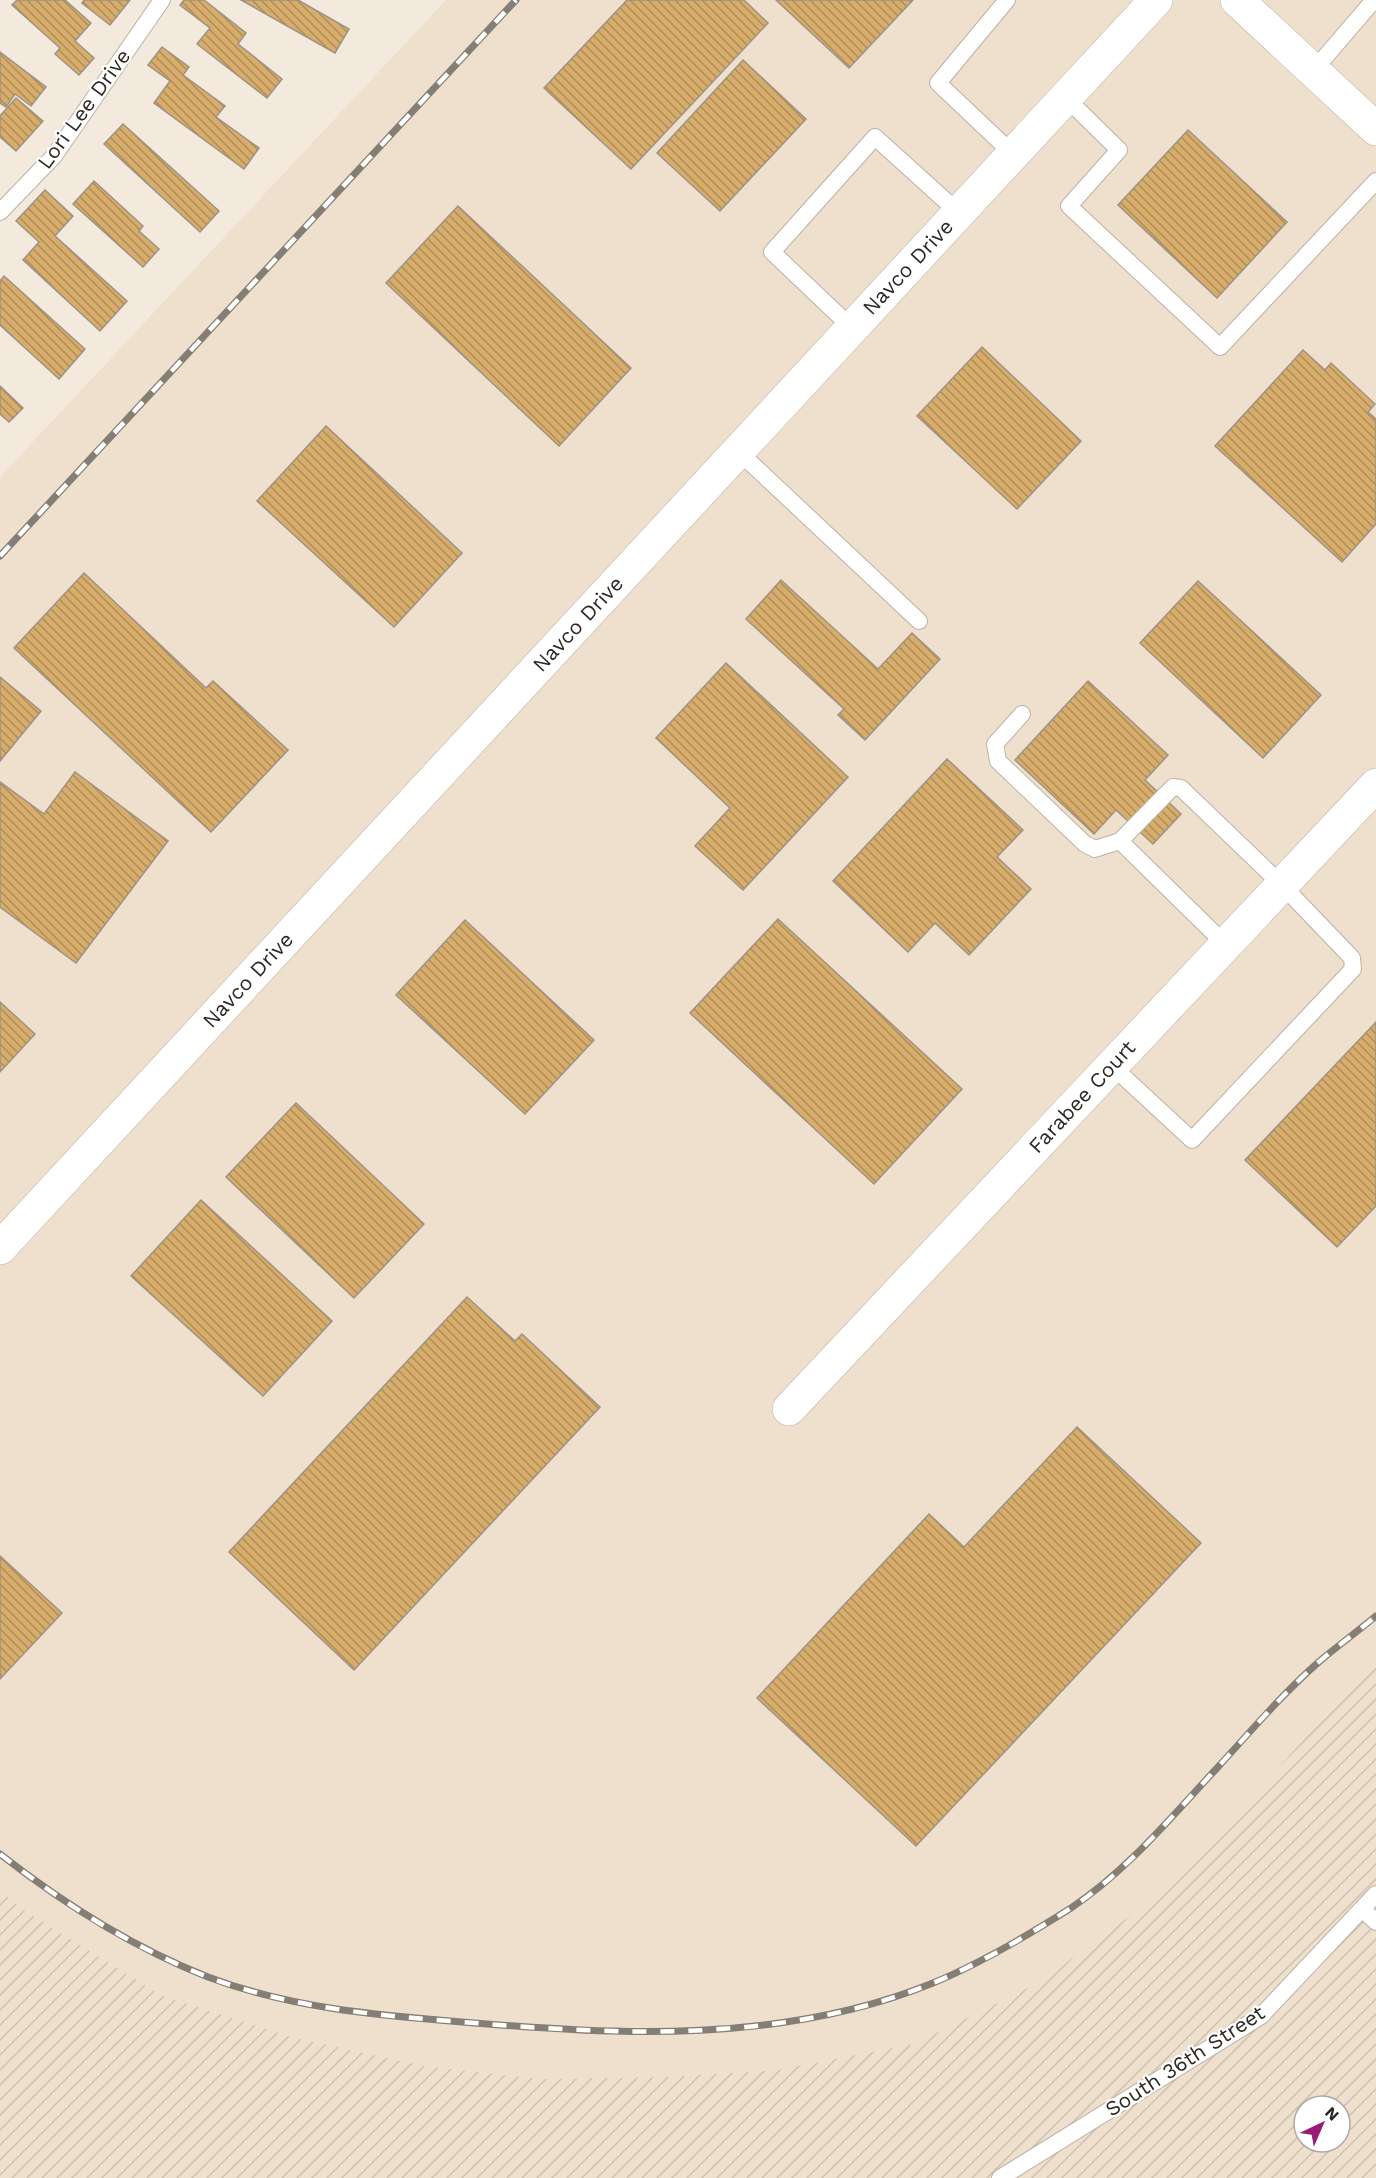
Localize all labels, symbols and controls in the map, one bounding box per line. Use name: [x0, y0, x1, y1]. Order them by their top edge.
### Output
street label: Lori Lee Drive: [32, 44, 135, 174]
street label: Navco Drive: [857, 214, 958, 320]
street label: Navco Drive: [527, 571, 628, 677]
street label: Navco Drive: [197, 927, 298, 1033]
street label: Farabee Court: [1023, 1035, 1140, 1158]
street label: South 36th Street: [1100, 2000, 1269, 2121]
north arrow: [1292, 2094, 1352, 2154]
text: N: [1321, 2103, 1343, 2125]

